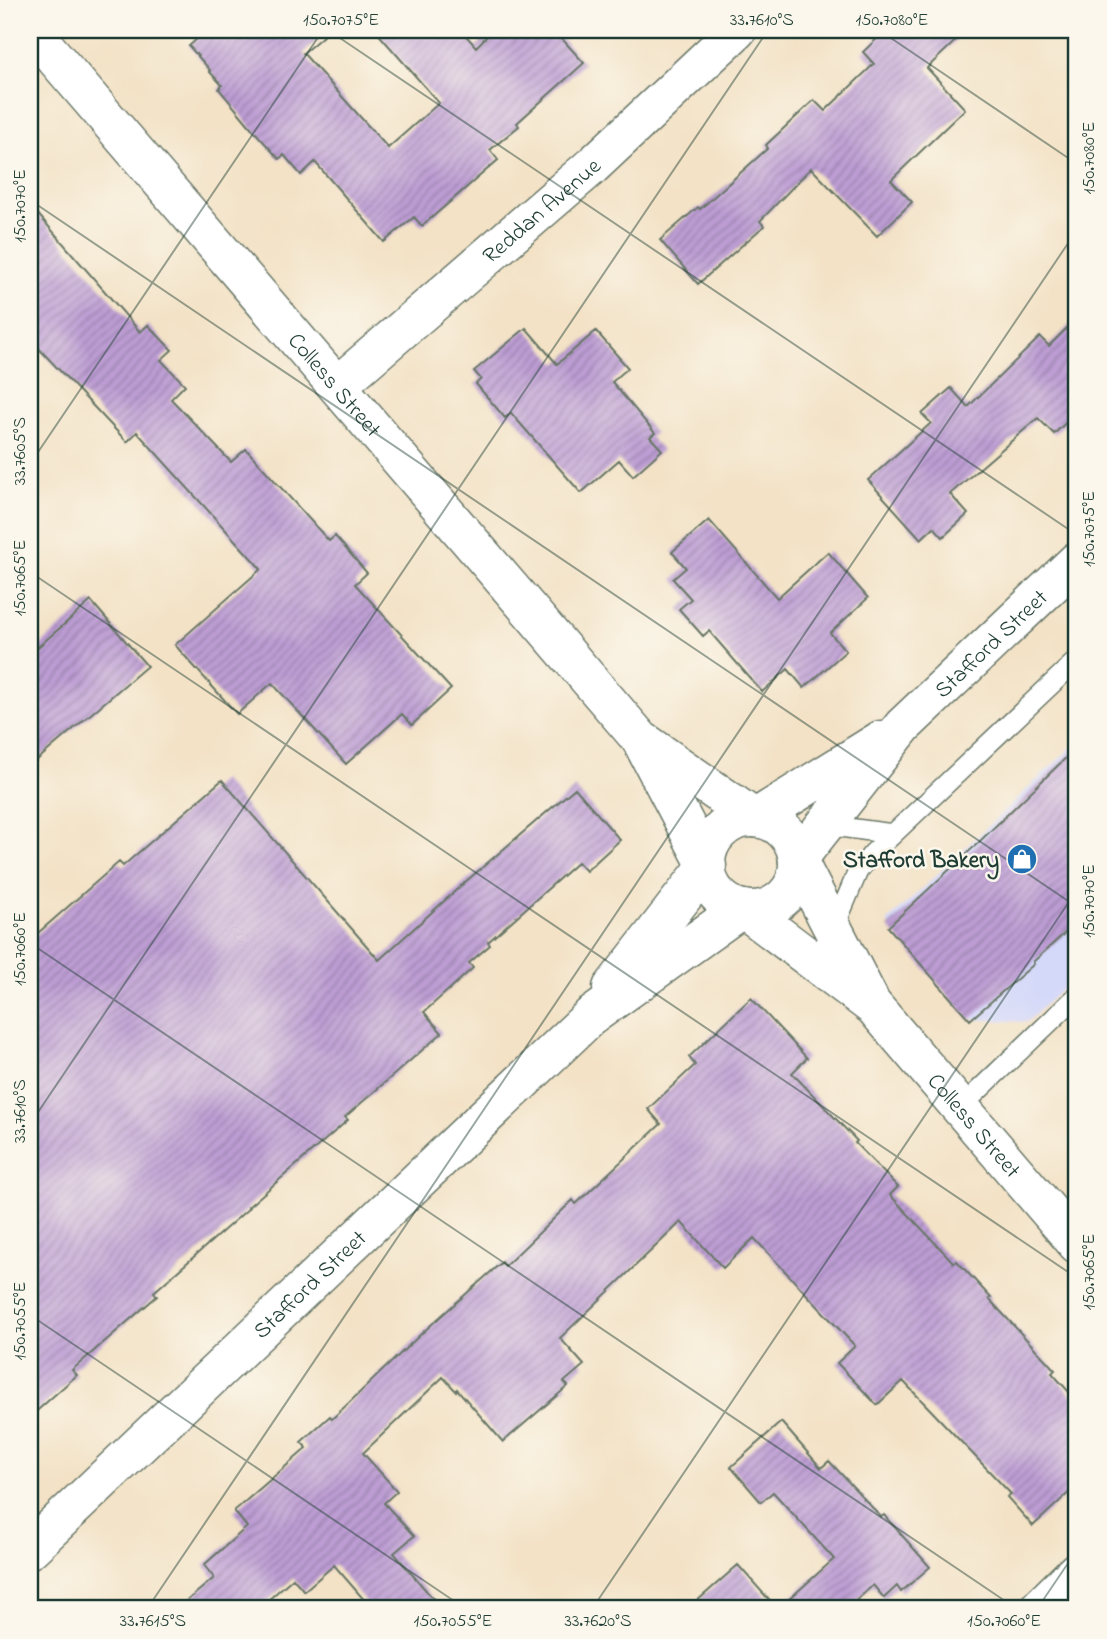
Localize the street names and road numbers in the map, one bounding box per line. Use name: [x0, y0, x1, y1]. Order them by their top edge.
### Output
street label: Reddan Avenue: [476, 151, 610, 272]
street label: Colless Street: [279, 326, 388, 446]
street label: Stafford Street: [928, 583, 1057, 707]
street label: Colless Street: [919, 1067, 1028, 1186]
street label: Stafford Street: [247, 1223, 375, 1348]

